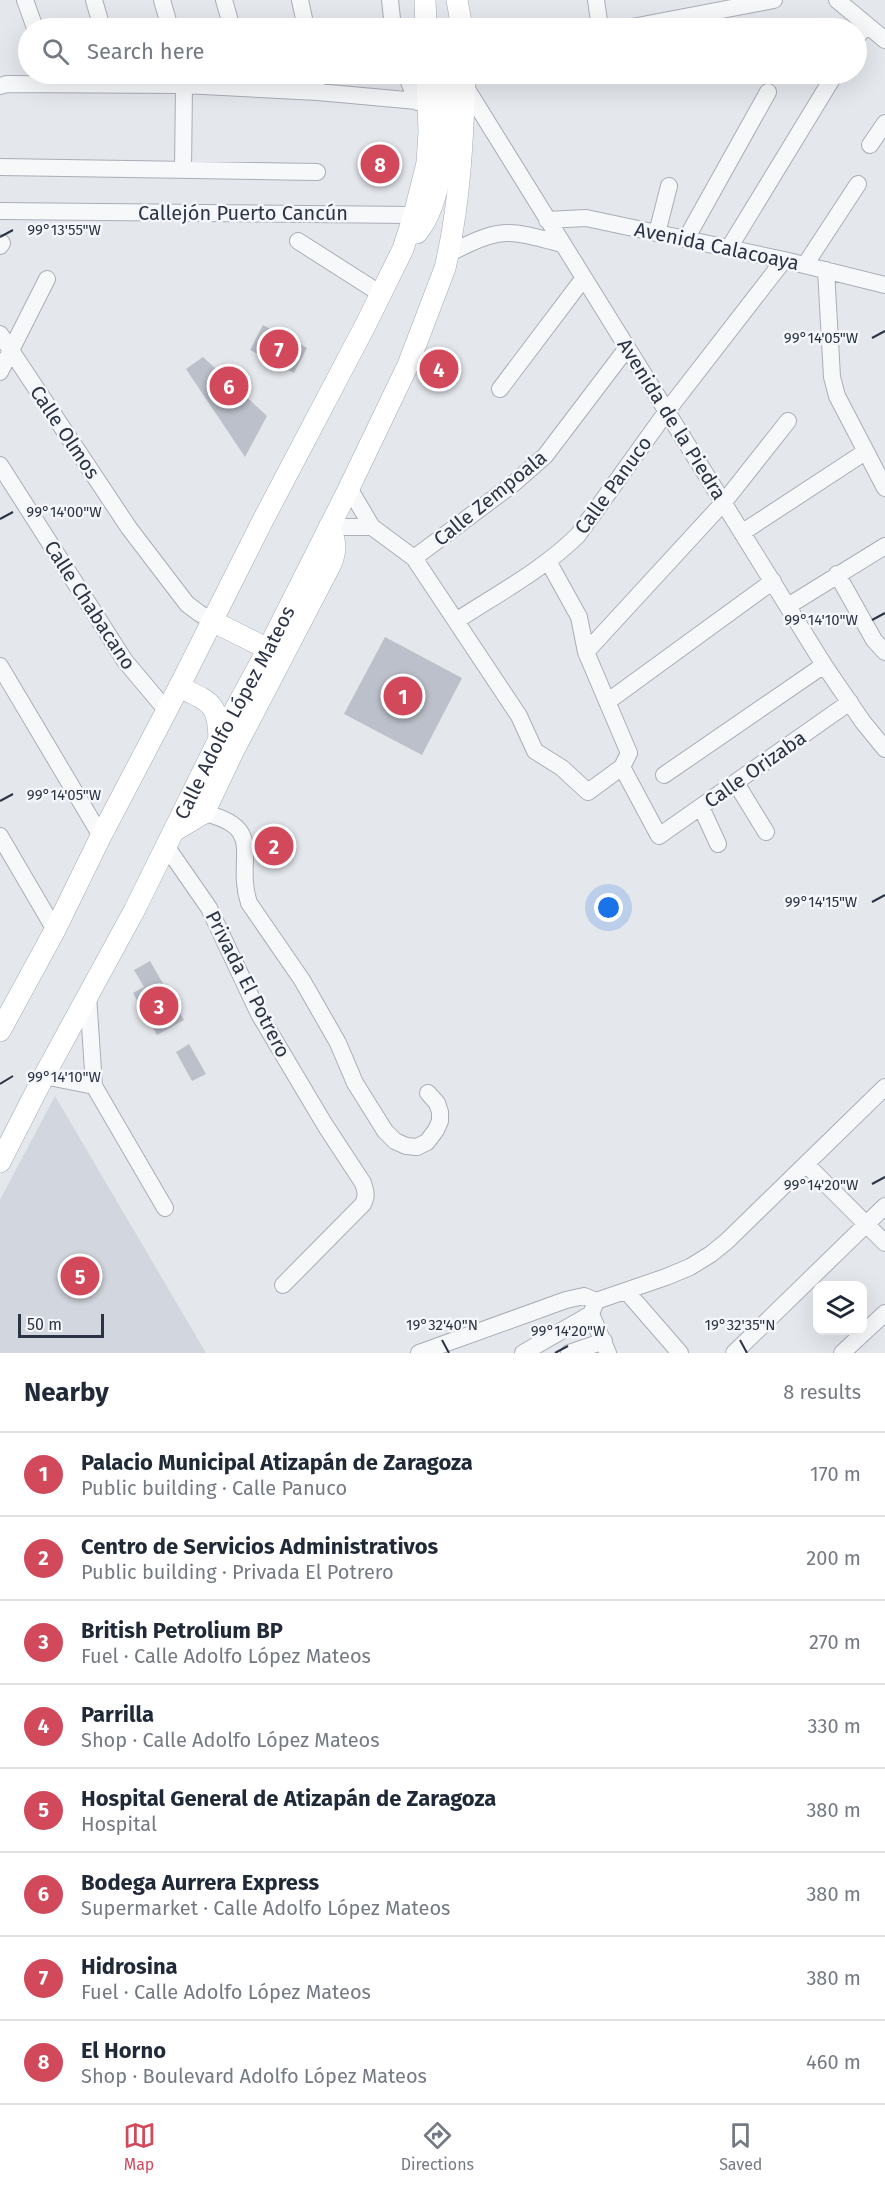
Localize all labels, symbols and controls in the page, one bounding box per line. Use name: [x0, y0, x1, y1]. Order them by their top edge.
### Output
search box: [18, 18, 867, 84]
icon: search: [39, 35, 72, 68]
text: Search here: [87, 38, 205, 65]
pin: 8: [360, 142, 400, 186]
street label: Callejón Puerto Cancún: [138, 201, 348, 225]
street label: Avenida Calacoaya: [633, 217, 801, 275]
text: 99°13'55"W: [27, 221, 101, 239]
pin: 7: [260, 326, 298, 372]
text: 99°14'05"W: [784, 329, 859, 347]
street label: Avenida de la Piedra: [613, 334, 731, 504]
pin: 4: [420, 346, 458, 392]
pin: 6: [210, 364, 248, 408]
street label: Calle Olmos: [25, 381, 105, 483]
street label: Calle Panuco: [569, 431, 657, 539]
street label: Calle Zempoala: [429, 445, 551, 551]
text: 99°14'00"W: [26, 503, 102, 521]
street label: Calle Chabacano: [39, 536, 141, 674]
street label: Calle Adolfo López Mateos: [169, 602, 300, 823]
text: 99°14'10"W: [784, 611, 858, 629]
pin: 1: [384, 674, 422, 718]
street label: Calle Orizaba: [700, 725, 810, 813]
text: 99°14'05"W: [27, 786, 102, 804]
pin: 2: [254, 824, 294, 868]
your location: [594, 893, 623, 922]
text: 99°14'15"W: [785, 893, 858, 911]
street label: Privada El Potrero: [201, 907, 295, 1061]
pin: 3: [140, 984, 178, 1028]
text: 99°14'10"W: [27, 1068, 101, 1086]
text: 99°14'20"W: [784, 1176, 859, 1194]
pin: 5: [60, 1254, 100, 1298]
map controls: [813, 1281, 867, 1335]
button: layers: [813, 1281, 867, 1335]
scale bar: [18, 1311, 104, 1338]
text: 50 m: [27, 1315, 62, 1334]
text: 19°32'40"N: [406, 1316, 478, 1334]
text: 19°32'35"N: [704, 1316, 776, 1334]
text: 99°14'20"W: [531, 1322, 606, 1340]
text: Nearby: [24, 1377, 109, 1408]
text: 8 results: [783, 1380, 861, 1404]
text: Palacio Municipal Atizapán de Zaragoza: [81, 1449, 473, 1476]
text: 1: [39, 1462, 48, 1486]
text: 170 m: [810, 1462, 861, 1486]
text: Public building · Calle Panuco: [81, 1476, 347, 1500]
text: Centro de Servicios Administrativos: [81, 1533, 438, 1560]
text: 2: [38, 1546, 49, 1570]
text: 200 m: [806, 1546, 861, 1570]
text: Public building · Privada El Potrero: [81, 1560, 394, 1584]
text: British Petrolium BP: [81, 1617, 283, 1644]
text: 3: [38, 1630, 49, 1654]
text: 270 m: [809, 1630, 861, 1654]
text: Fuel · Calle Adolfo López Mateos: [81, 1644, 371, 1668]
text: Parrilla: [81, 1701, 154, 1728]
text: 4: [38, 1714, 49, 1738]
text: 330 m: [807, 1714, 861, 1738]
text: Shop · Calle Adolfo López Mateos: [81, 1728, 380, 1752]
text: Hospital General de Atizapán de Zaragoza: [81, 1785, 496, 1812]
text: 5: [38, 1798, 49, 1822]
text: 380 m: [806, 1798, 861, 1822]
text: Hospital: [81, 1812, 157, 1836]
text: Bodega Aurrera Express: [81, 1869, 319, 1896]
text: 6: [38, 1882, 49, 1906]
text: 380 m: [806, 1882, 861, 1906]
text: Supermarket · Calle Adolfo López Mateos: [81, 1896, 450, 1920]
text: Hidrosina: [81, 1953, 178, 1980]
text: 7: [39, 1966, 48, 1990]
text: 380 m: [806, 1966, 861, 1990]
text: Fuel · Calle Adolfo López Mateos: [81, 1980, 371, 2004]
text: El Horno: [81, 2037, 166, 2064]
text: 8: [38, 2050, 49, 2074]
text: 460 m: [806, 2050, 861, 2074]
text: Shop · Boulevard Adolfo López Mateos: [81, 2064, 427, 2088]
tab: Map: [123, 2119, 156, 2174]
tab: Directions: [401, 2119, 474, 2174]
tab: Saved: [719, 2119, 762, 2174]

